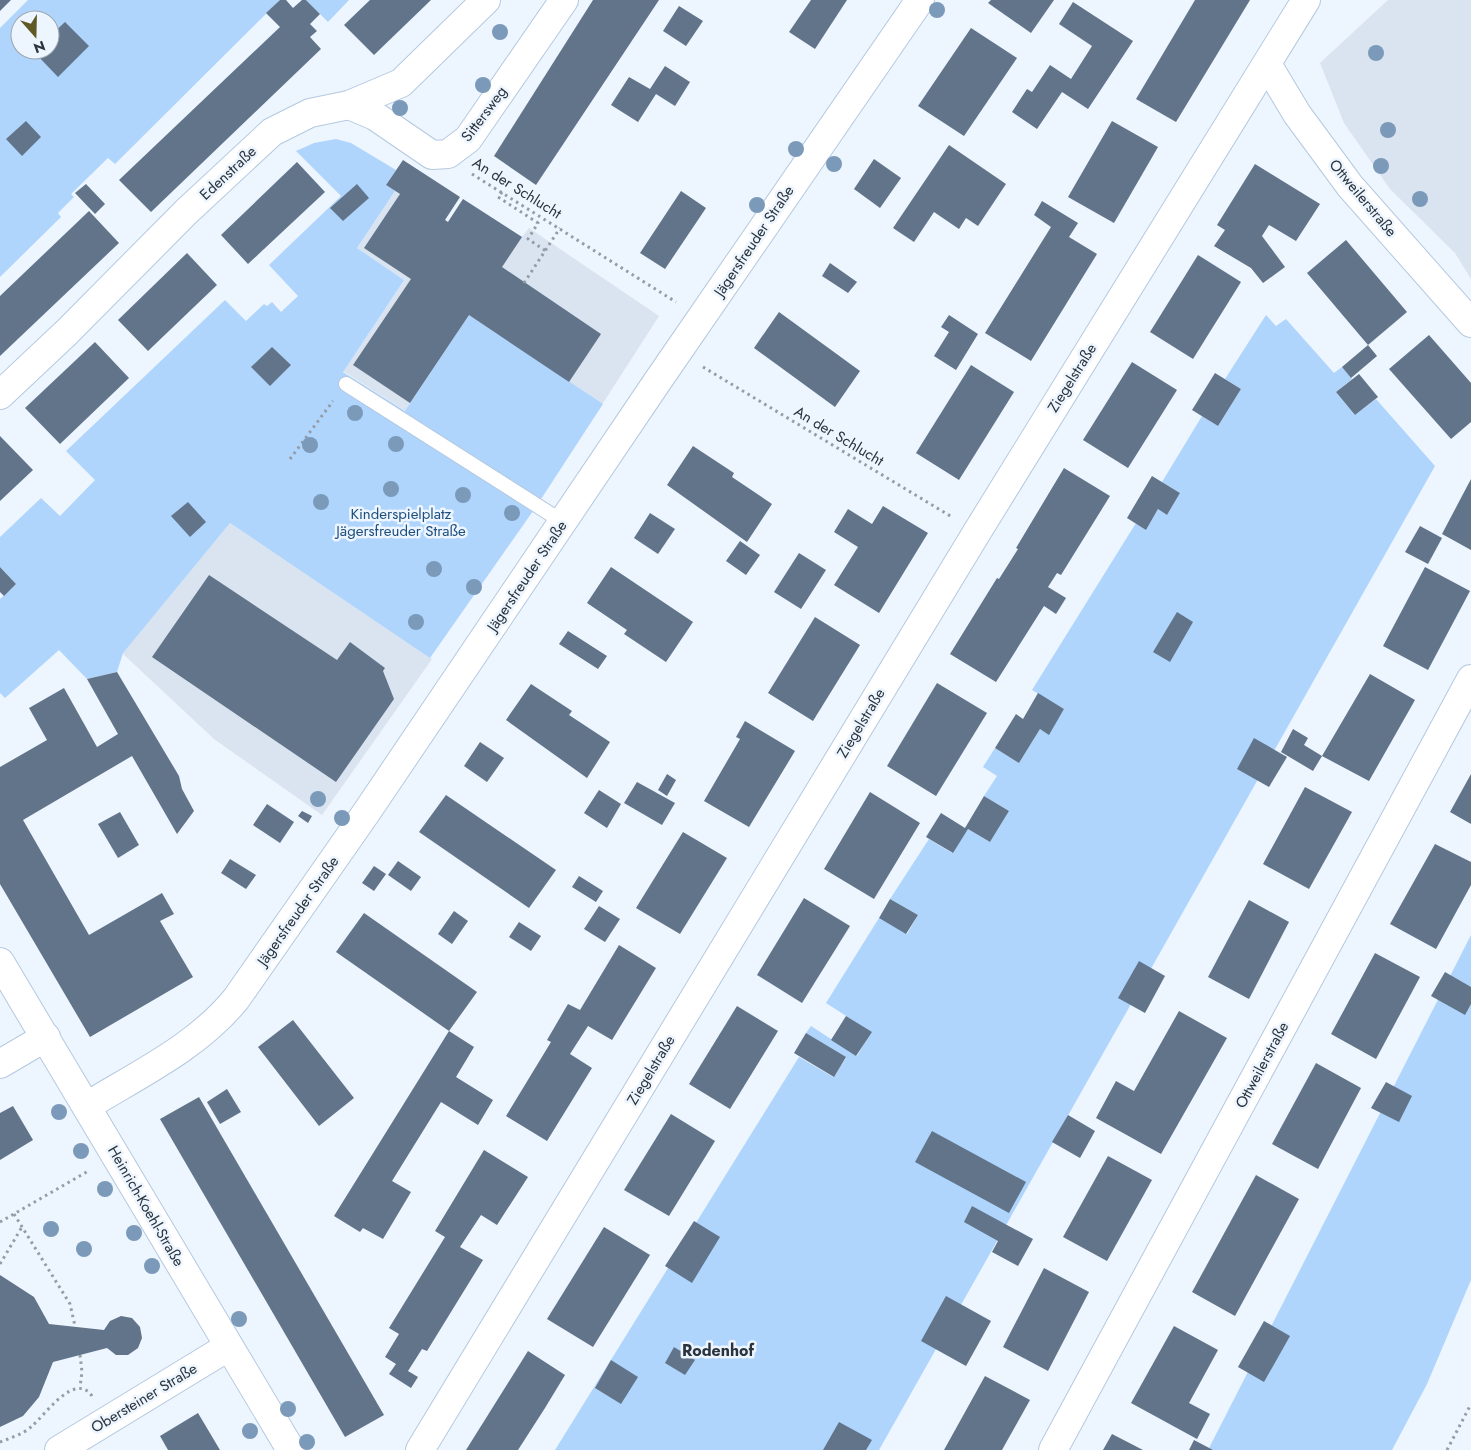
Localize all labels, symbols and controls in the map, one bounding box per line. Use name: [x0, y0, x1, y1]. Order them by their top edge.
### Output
north arrow: [10, 10, 60, 60]
text: N: [31, 36, 48, 59]
street label: Sittersweg: [456, 82, 512, 146]
street label: Edenstraße: [195, 141, 262, 205]
street label: An der Schlucht: [468, 152, 566, 224]
street label: Ottweilerstraße: [1324, 154, 1402, 242]
street label: Jägersfreuder Straße: [708, 181, 799, 302]
street label: Ziegelstraße: [1042, 339, 1102, 417]
street label: An der Schlucht: [790, 400, 888, 472]
park label: Kinderspielplatz Jägersfreuder Straße: [334, 503, 466, 542]
street label: Jägersfreuder Straße: [481, 516, 572, 637]
street label: Ziegelstraße: [832, 684, 891, 762]
street label: Jägersfreuder Straße: [251, 851, 344, 972]
street label: Ottweilerstraße: [1230, 1018, 1294, 1112]
street label: Ziegelstraße: [622, 1031, 681, 1109]
street label: Heinrich-Koehl-Straße: [102, 1141, 190, 1271]
district label: Rodenhof: [682, 1339, 756, 1362]
street label: Obersteiner Straße: [87, 1357, 201, 1438]

